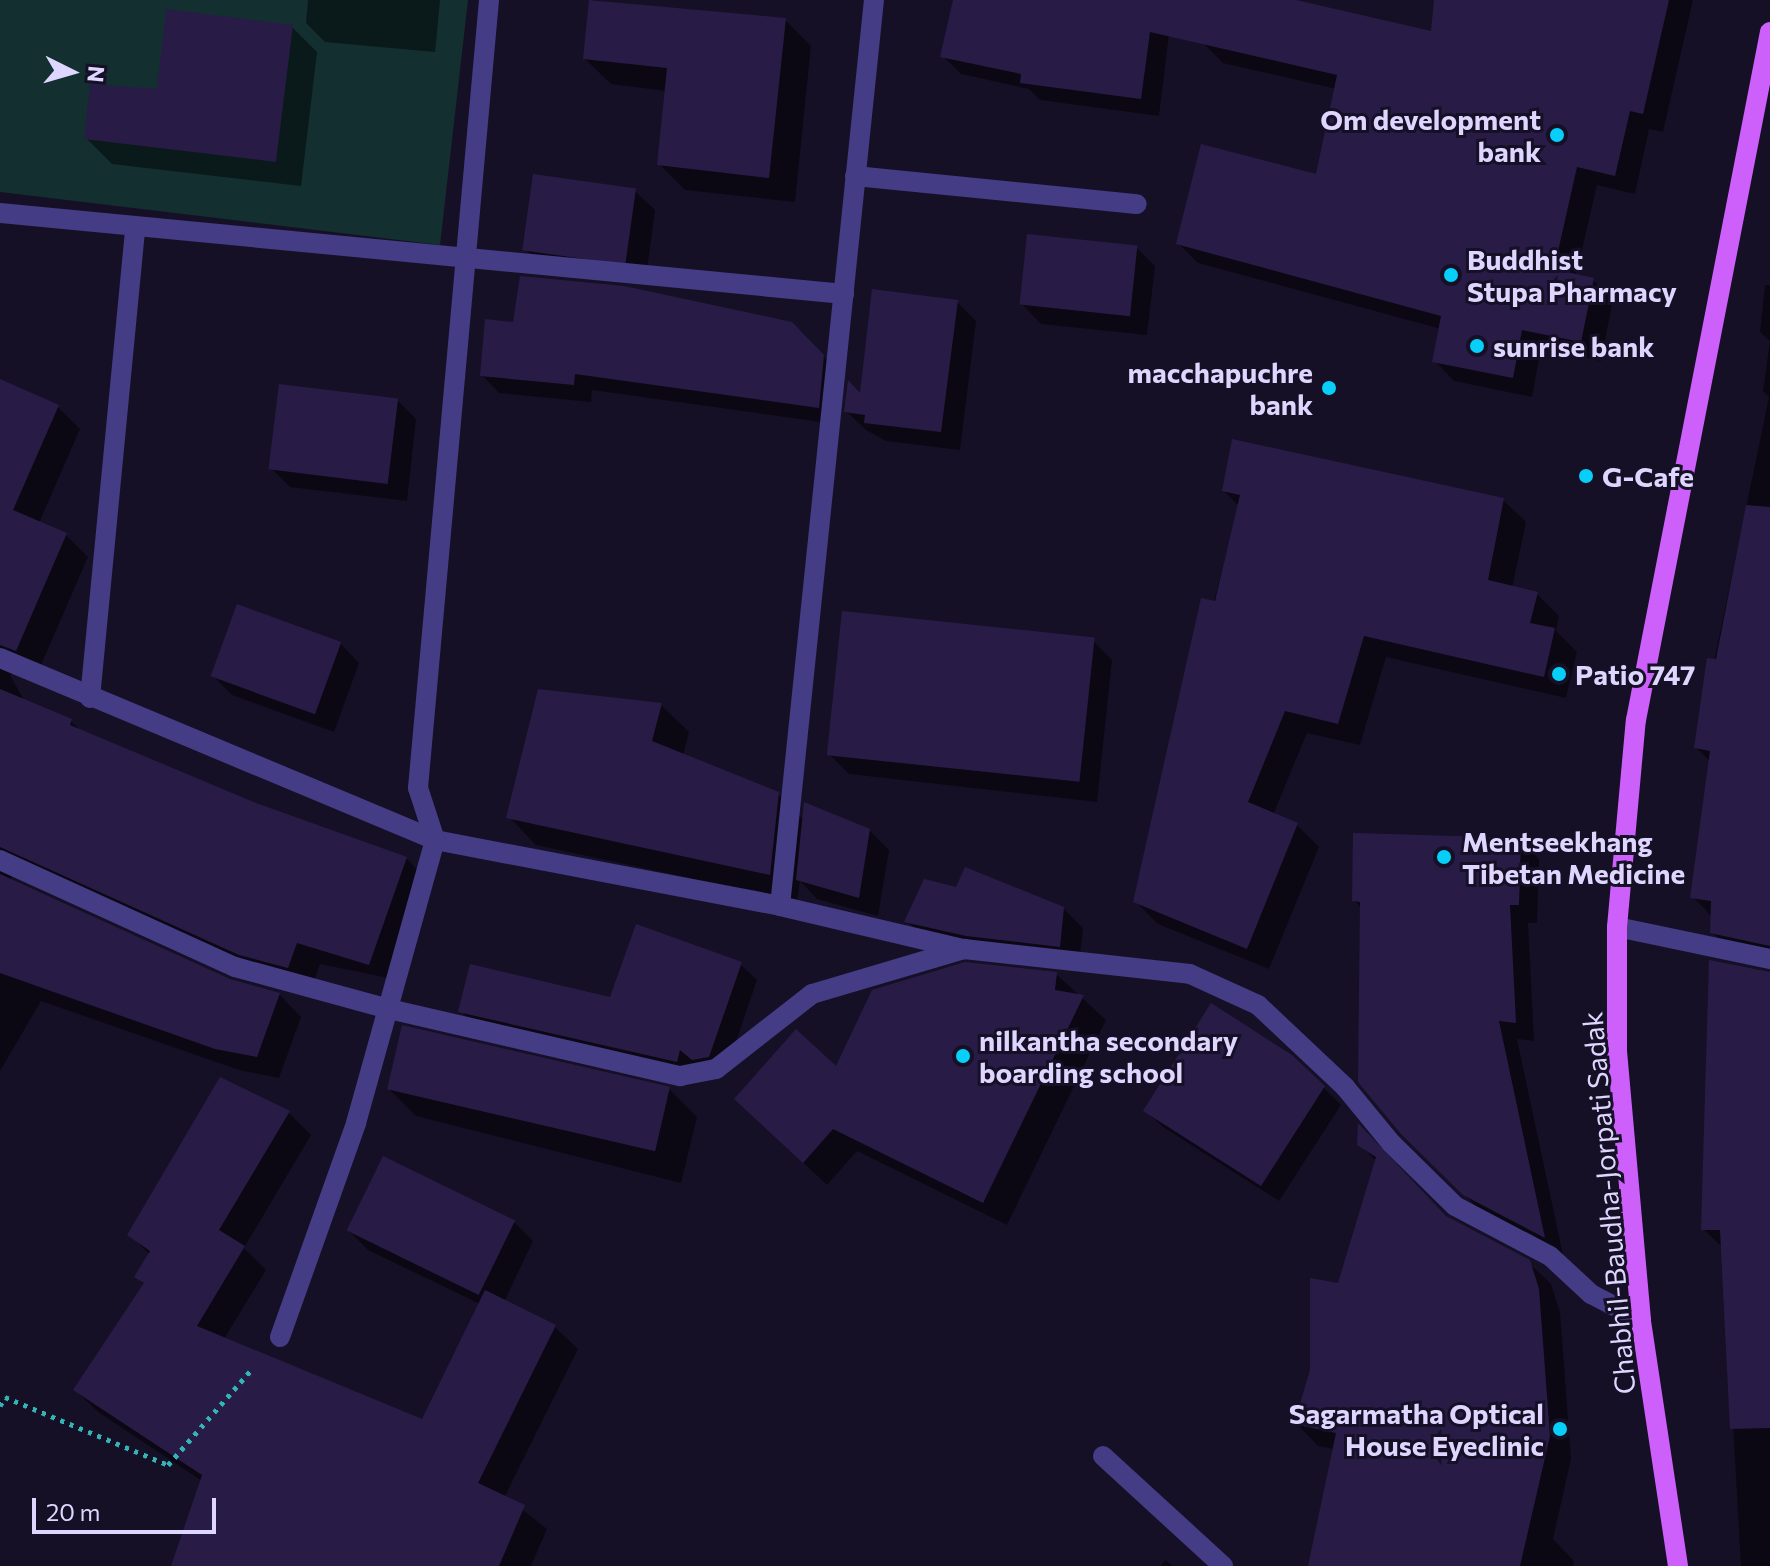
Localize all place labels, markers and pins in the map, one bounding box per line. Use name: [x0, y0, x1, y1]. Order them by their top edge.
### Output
place label: Om development bank: [1320, 102, 1541, 168]
marker: Om development bank: [1548, 126, 1566, 144]
place label: Buddhist Stupa Pharmacy: [1467, 242, 1677, 308]
marker: Buddhist Stupa Pharmacy: [1442, 266, 1460, 284]
place label: sunrise bank: [1493, 329, 1654, 363]
marker: sunrise bank: [1468, 337, 1486, 355]
place label: macchapuchre bank: [1128, 355, 1313, 421]
marker: macchapuchre bank: [1320, 379, 1338, 397]
place label: G-Cafe: [1602, 459, 1694, 493]
marker: G-Cafe: [1577, 467, 1595, 485]
place label: Patio 747: [1575, 657, 1695, 691]
marker: Patio 747: [1550, 665, 1568, 683]
place label: Mentseekhang Tibetan Medicine: [1462, 824, 1685, 890]
marker: Mentseekhang Tibetan Medicine: [1433, 846, 1455, 868]
place label: nilkantha secondary boarding school: [979, 1023, 1238, 1089]
marker: nilkantha secondary boarding school: [954, 1047, 972, 1065]
place label: Sagarmatha Optical House Eyeclinic: [1289, 1396, 1544, 1462]
marker: Sagarmatha Optical House Eyeclinic: [1551, 1420, 1569, 1438]

